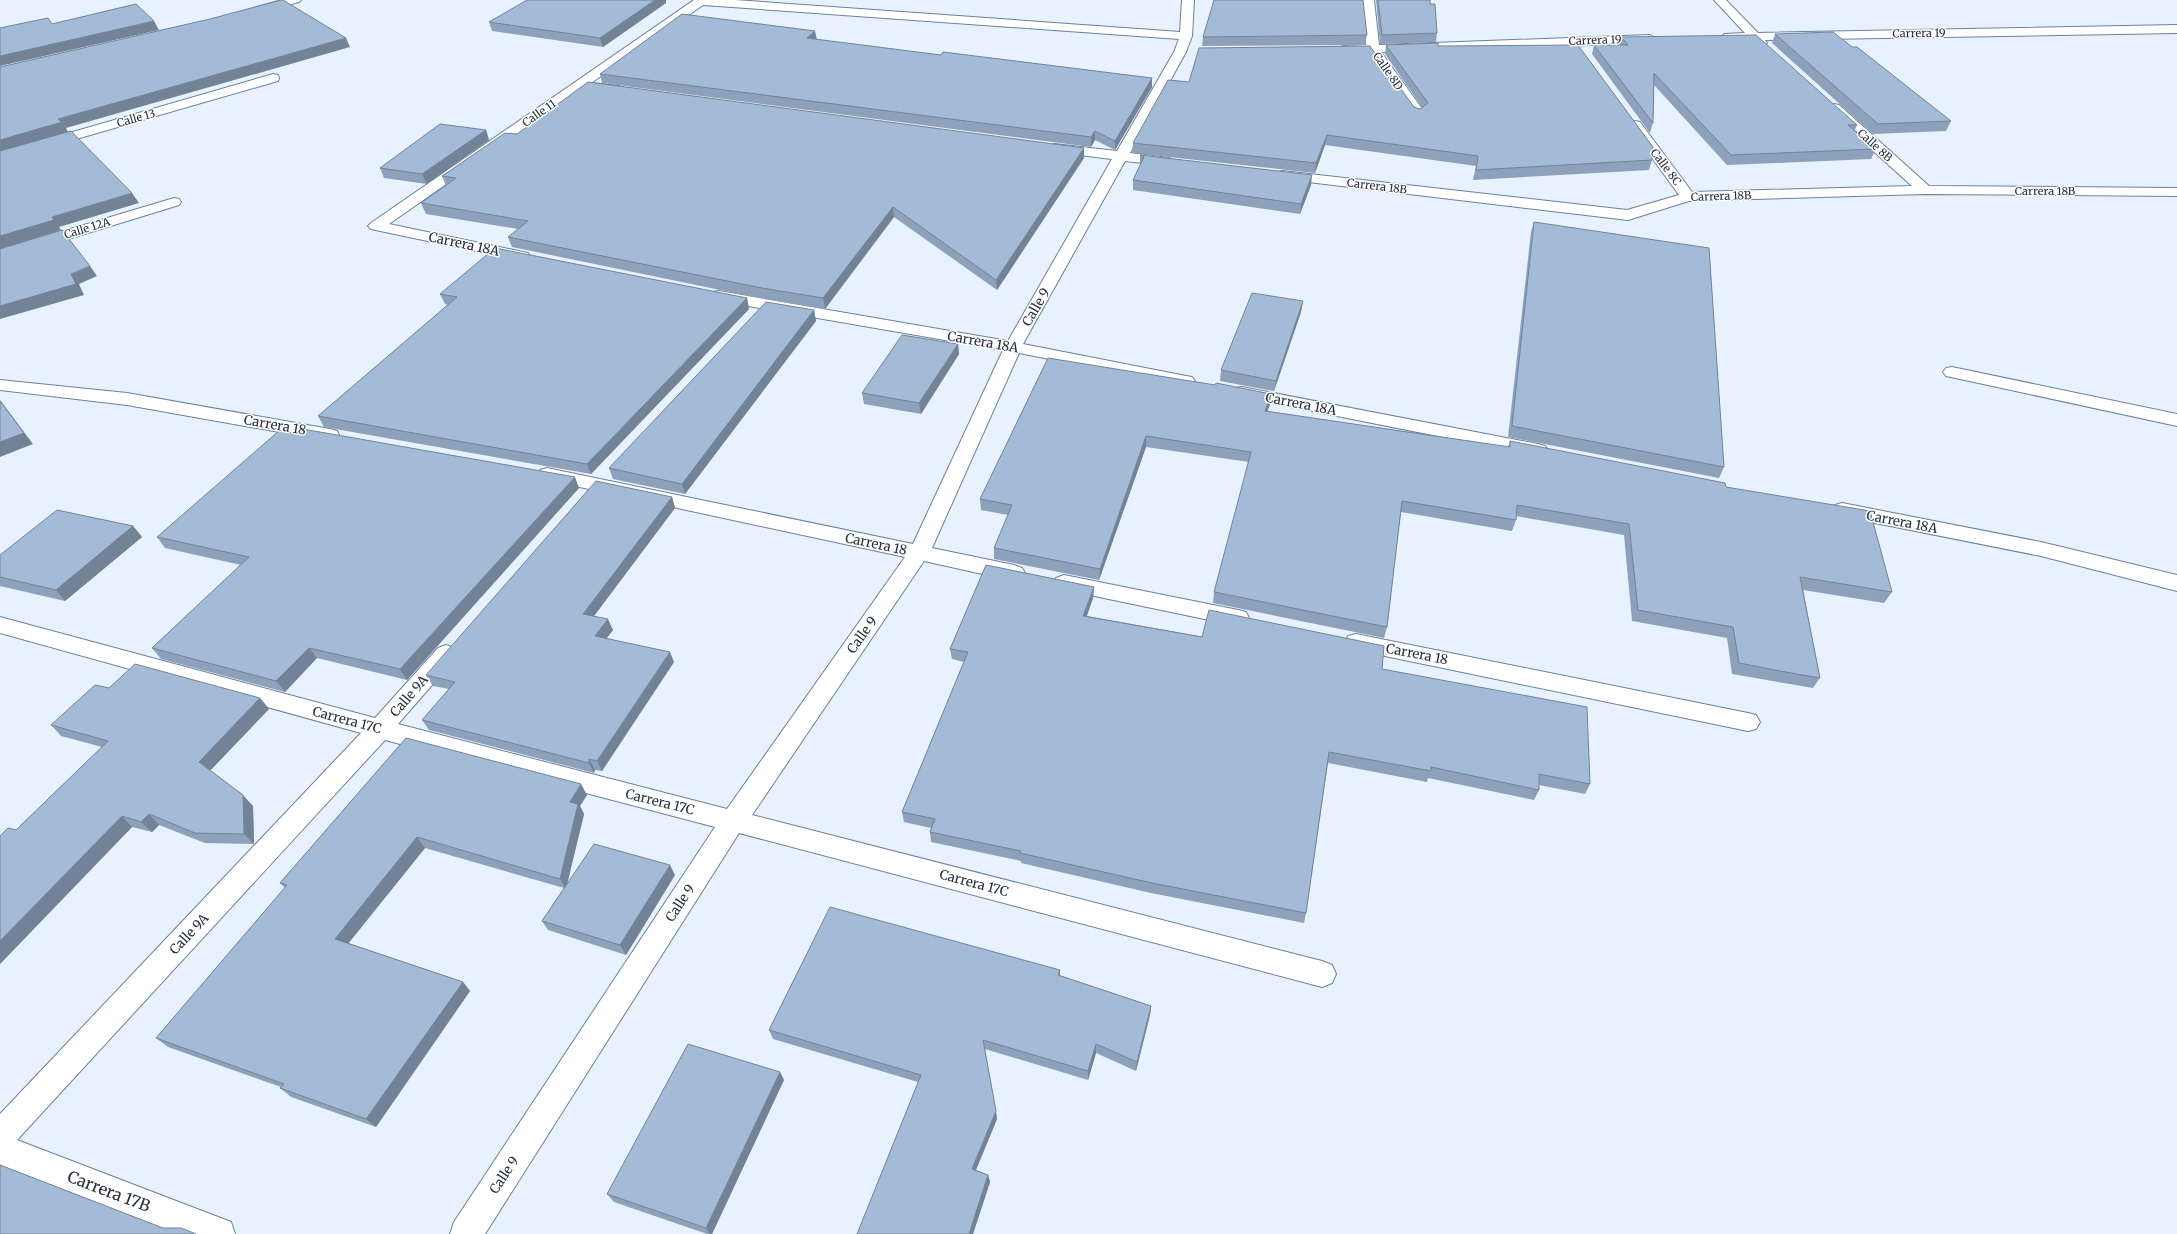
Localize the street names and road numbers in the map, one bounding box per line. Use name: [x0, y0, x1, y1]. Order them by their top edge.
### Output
street label: Carrera 19: [1892, 26, 1946, 40]
street label: Carrera 19: [1568, 32, 1622, 48]
street label: Calle 8D: [1370, 49, 1406, 93]
street label: Calle 11: [519, 96, 559, 130]
street label: Calle 13: [115, 106, 157, 130]
street label: Calle 8B: [1855, 126, 1896, 165]
street label: Calle 8C: [1648, 146, 1684, 188]
street label: Carrera 18B: [1346, 175, 1408, 197]
street label: Carrera 18B: [2015, 184, 2076, 198]
street label: Carrera 18B: [1691, 188, 1752, 204]
street label: Calle 12A: [62, 214, 112, 242]
street label: Carrera 18A: [427, 228, 502, 260]
street label: Calle 9: [1018, 285, 1054, 329]
street label: Carrera 18A: [946, 327, 1021, 357]
street label: Carrera 18A: [1264, 389, 1339, 419]
street label: Carrera 18: [243, 411, 308, 439]
street label: Carrera 18A: [1865, 507, 1940, 537]
street label: Carrera 18: [844, 529, 909, 559]
street label: Calle 9: [843, 613, 881, 657]
street label: Carrera 18: [1385, 640, 1450, 668]
street label: Calle 9A: [386, 671, 432, 720]
street label: Carrera 17C: [311, 703, 383, 737]
street label: Carrera 17C: [624, 785, 696, 819]
street label: Carrera 17C: [938, 866, 1010, 900]
street label: Calle 9: [662, 881, 698, 925]
street label: Calle 9A: [166, 909, 213, 958]
street label: Calle 9: [486, 1153, 522, 1197]
street label: Carrera 17B: [65, 1166, 153, 1216]

